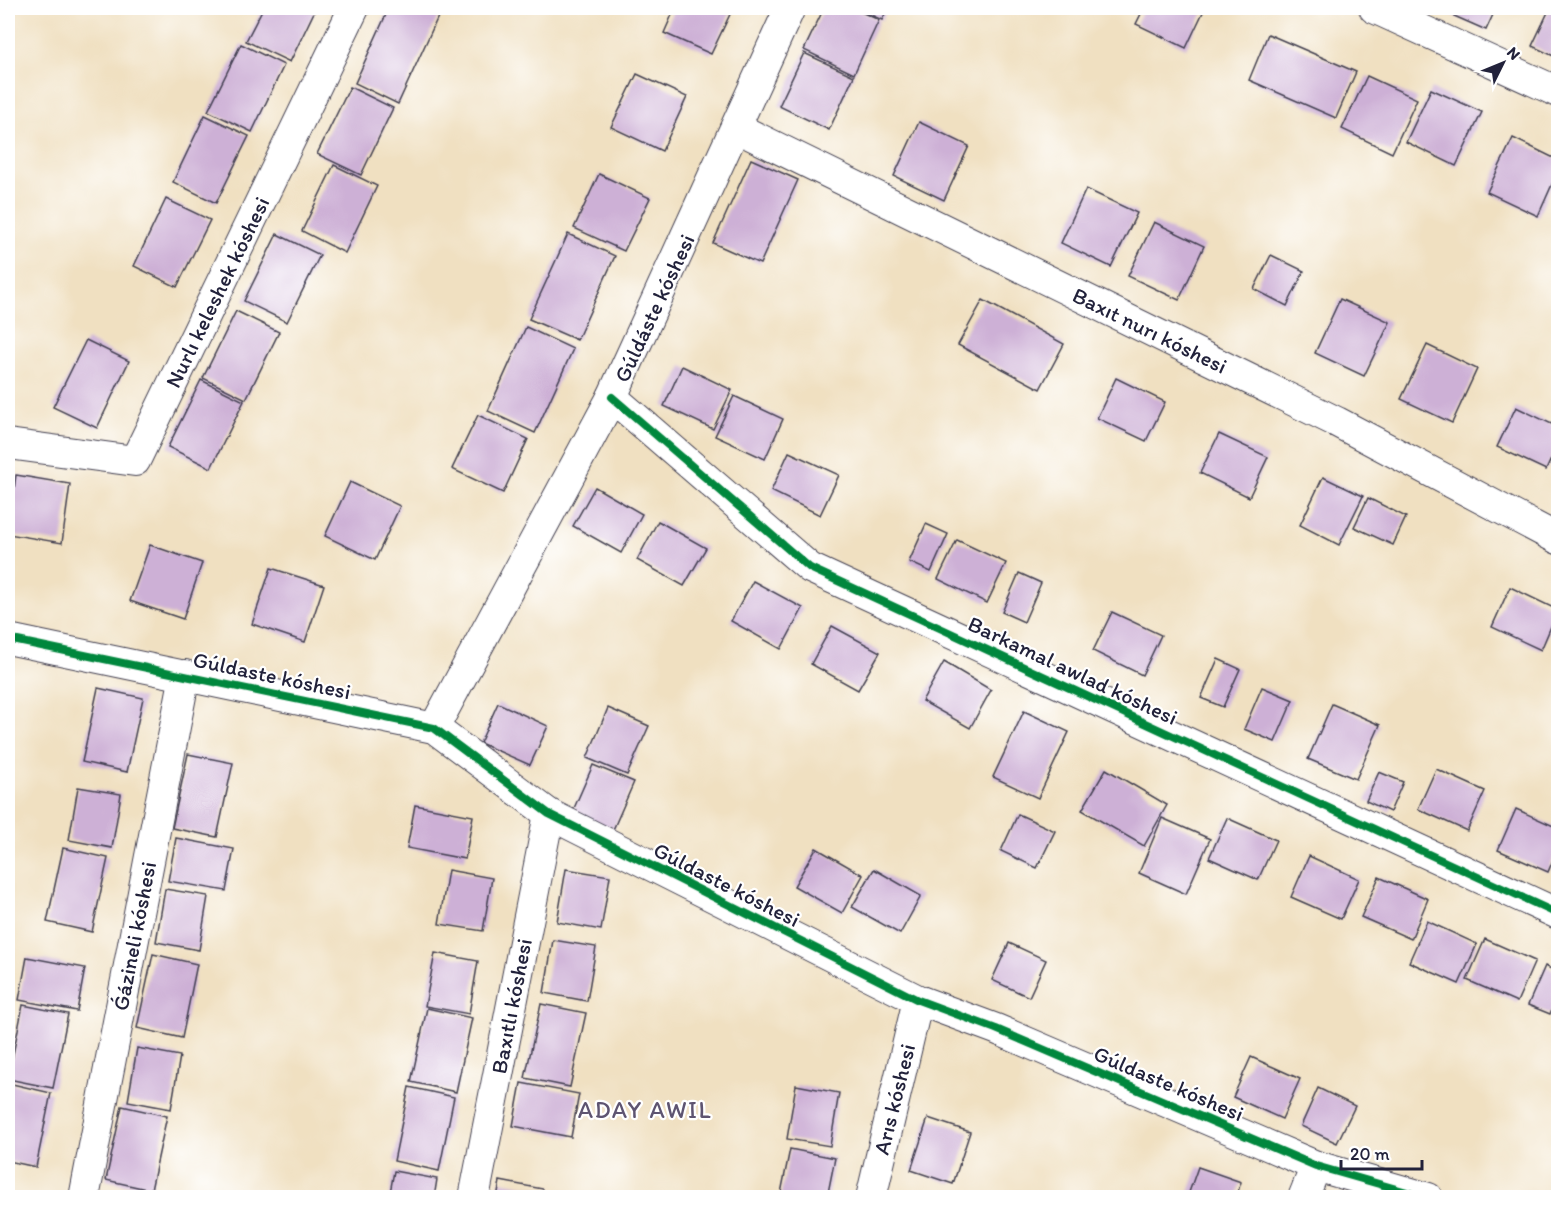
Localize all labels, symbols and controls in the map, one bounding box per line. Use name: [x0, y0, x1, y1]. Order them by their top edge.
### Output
north arrow: [1473, 33, 1533, 93]
text: N: [1503, 43, 1524, 64]
street label: Nurlı keleshek kóshesi: [159, 192, 275, 392]
street label: Gúldáste kóshesi: [608, 230, 701, 387]
street label: Baxıt nurı kóshesi: [1068, 281, 1232, 380]
street label: Barkamal awlad kóshesi: [964, 610, 1182, 731]
street label: Gúldaste kóshesi: [191, 646, 353, 705]
street label: Gúldaste kóshesi: [649, 836, 804, 933]
street label: Ǵázineli kóshesi: [107, 859, 162, 1013]
street label: Baxıtlı kóshesi: [485, 936, 538, 1076]
street label: Gúldaste kóshesi: [1090, 1040, 1248, 1127]
street label: Arıs kóshesi: [868, 1041, 921, 1157]
district label: ADAY AWIL: [578, 1095, 712, 1124]
scale bar: [1341, 1133, 1422, 1171]
text: 20 m: [1350, 1143, 1390, 1165]

